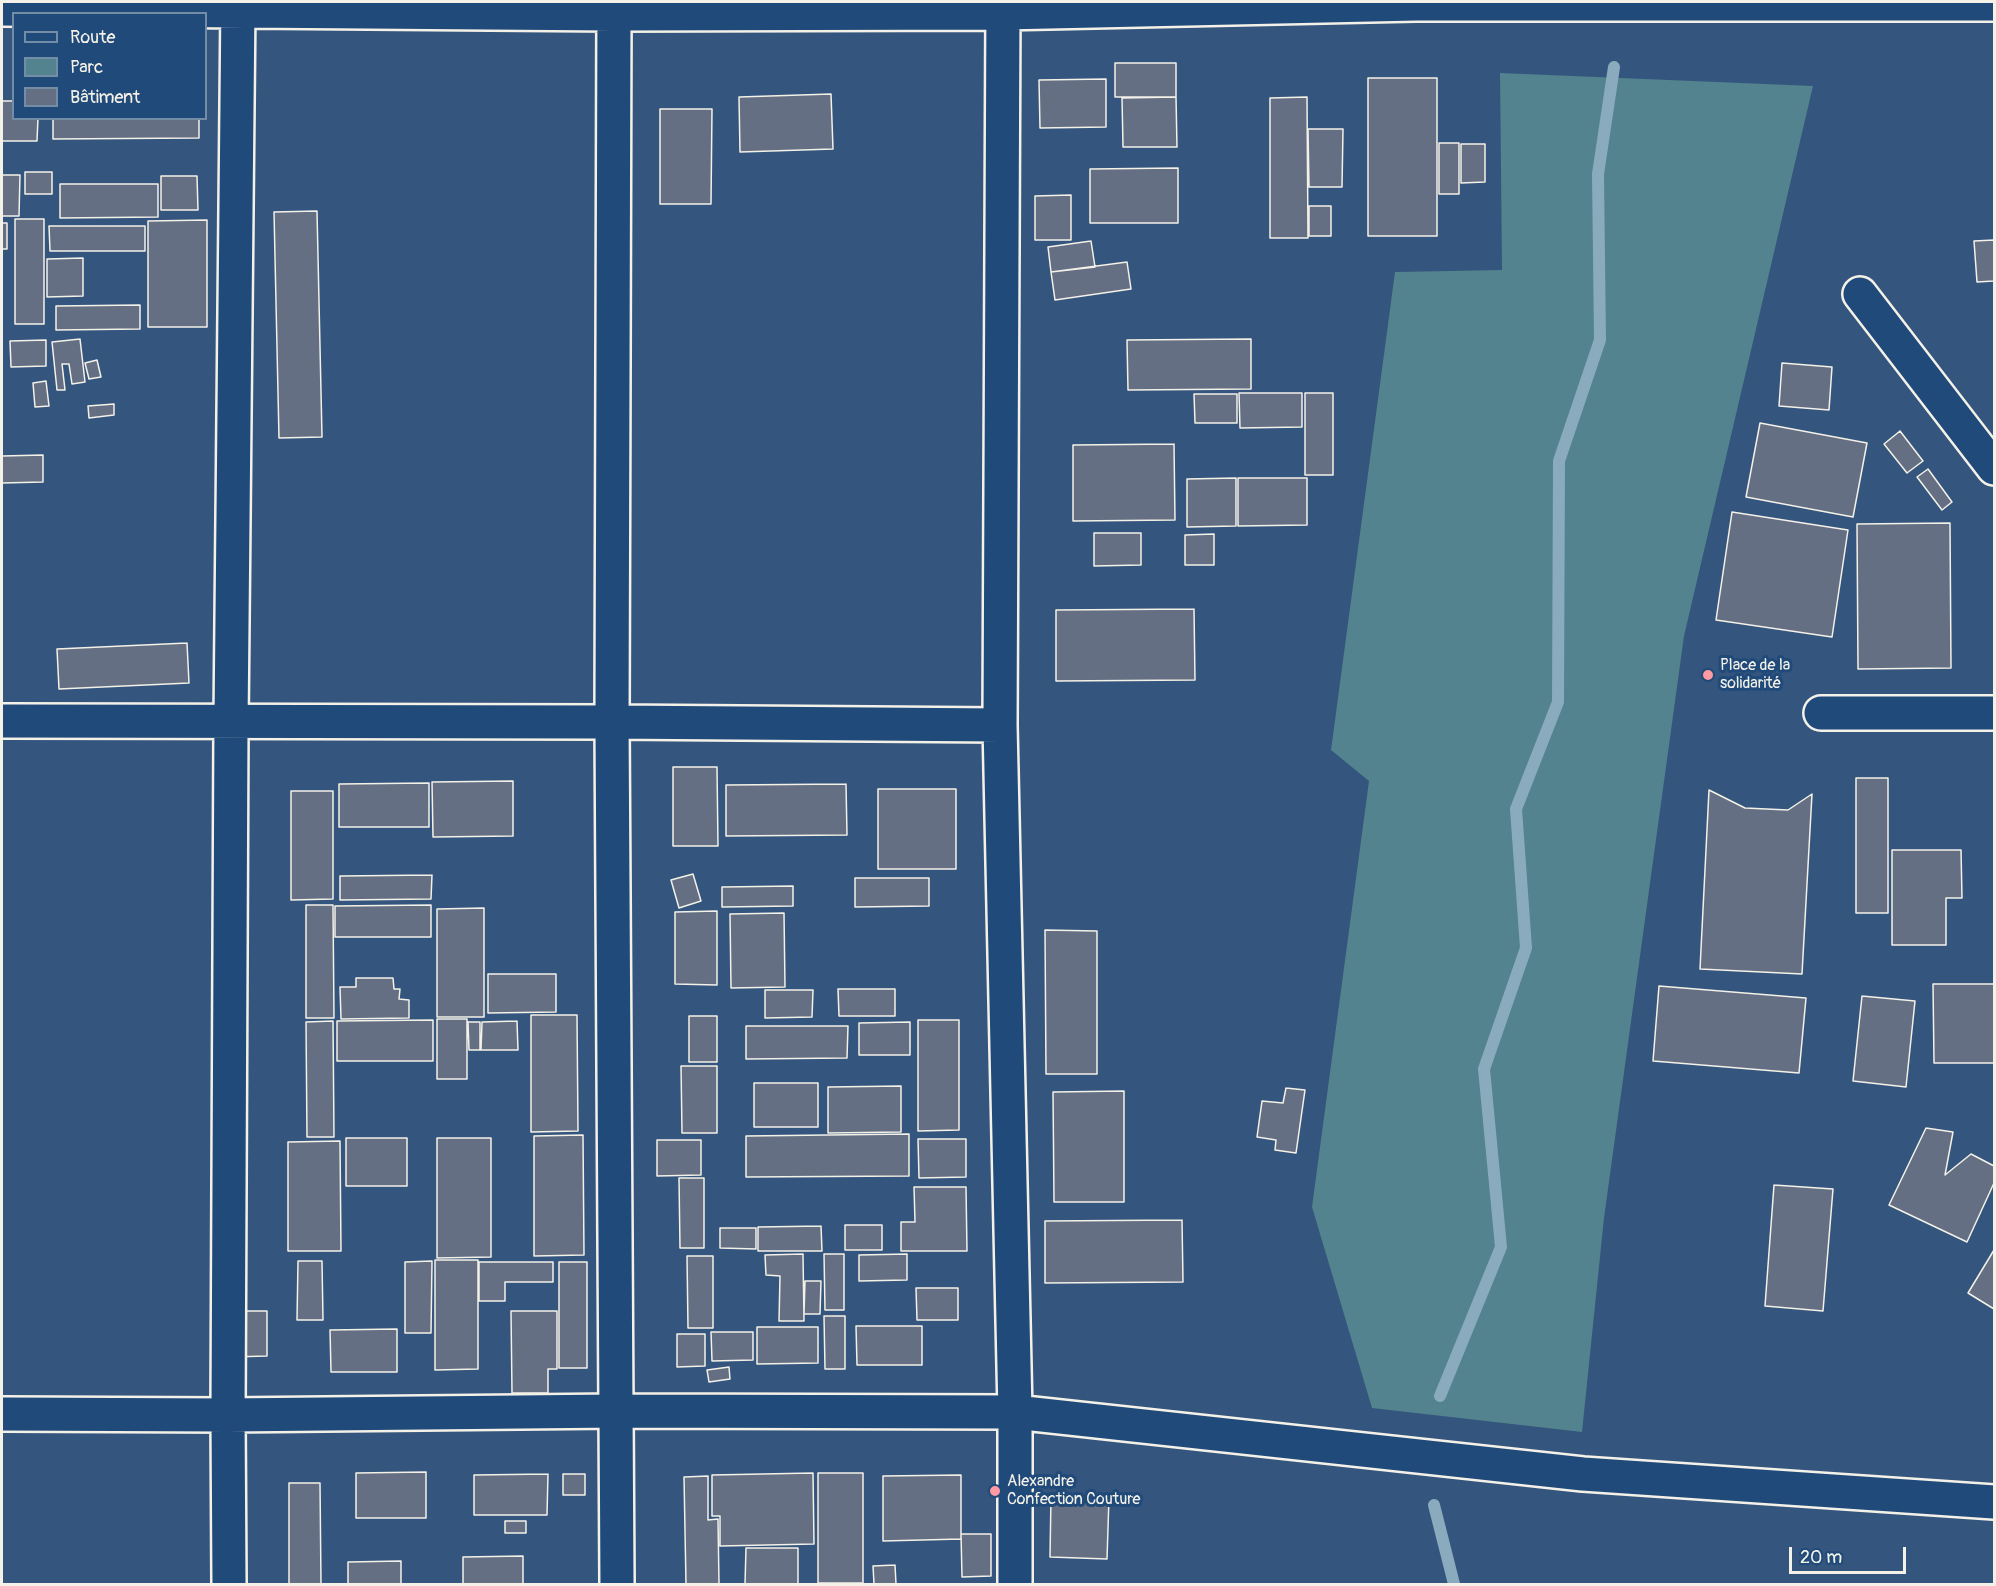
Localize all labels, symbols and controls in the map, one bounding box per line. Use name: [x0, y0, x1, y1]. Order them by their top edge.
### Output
legend: [12, 12, 207, 120]
text: Route: [70, 26, 115, 49]
text: Parc: [70, 56, 103, 79]
text: Bâtiment: [70, 86, 140, 109]
place label: Place de la solidarité: [1720, 656, 1790, 694]
marker: Place de la solidarité: [1701, 668, 1715, 682]
place label: Alexandre Confection Couture: [1007, 1472, 1140, 1510]
marker: Alexandre Confection Couture: [988, 1484, 1002, 1498]
scale bar: [1792, 1535, 1909, 1573]
text: 20 m: [1800, 1546, 1842, 1569]

